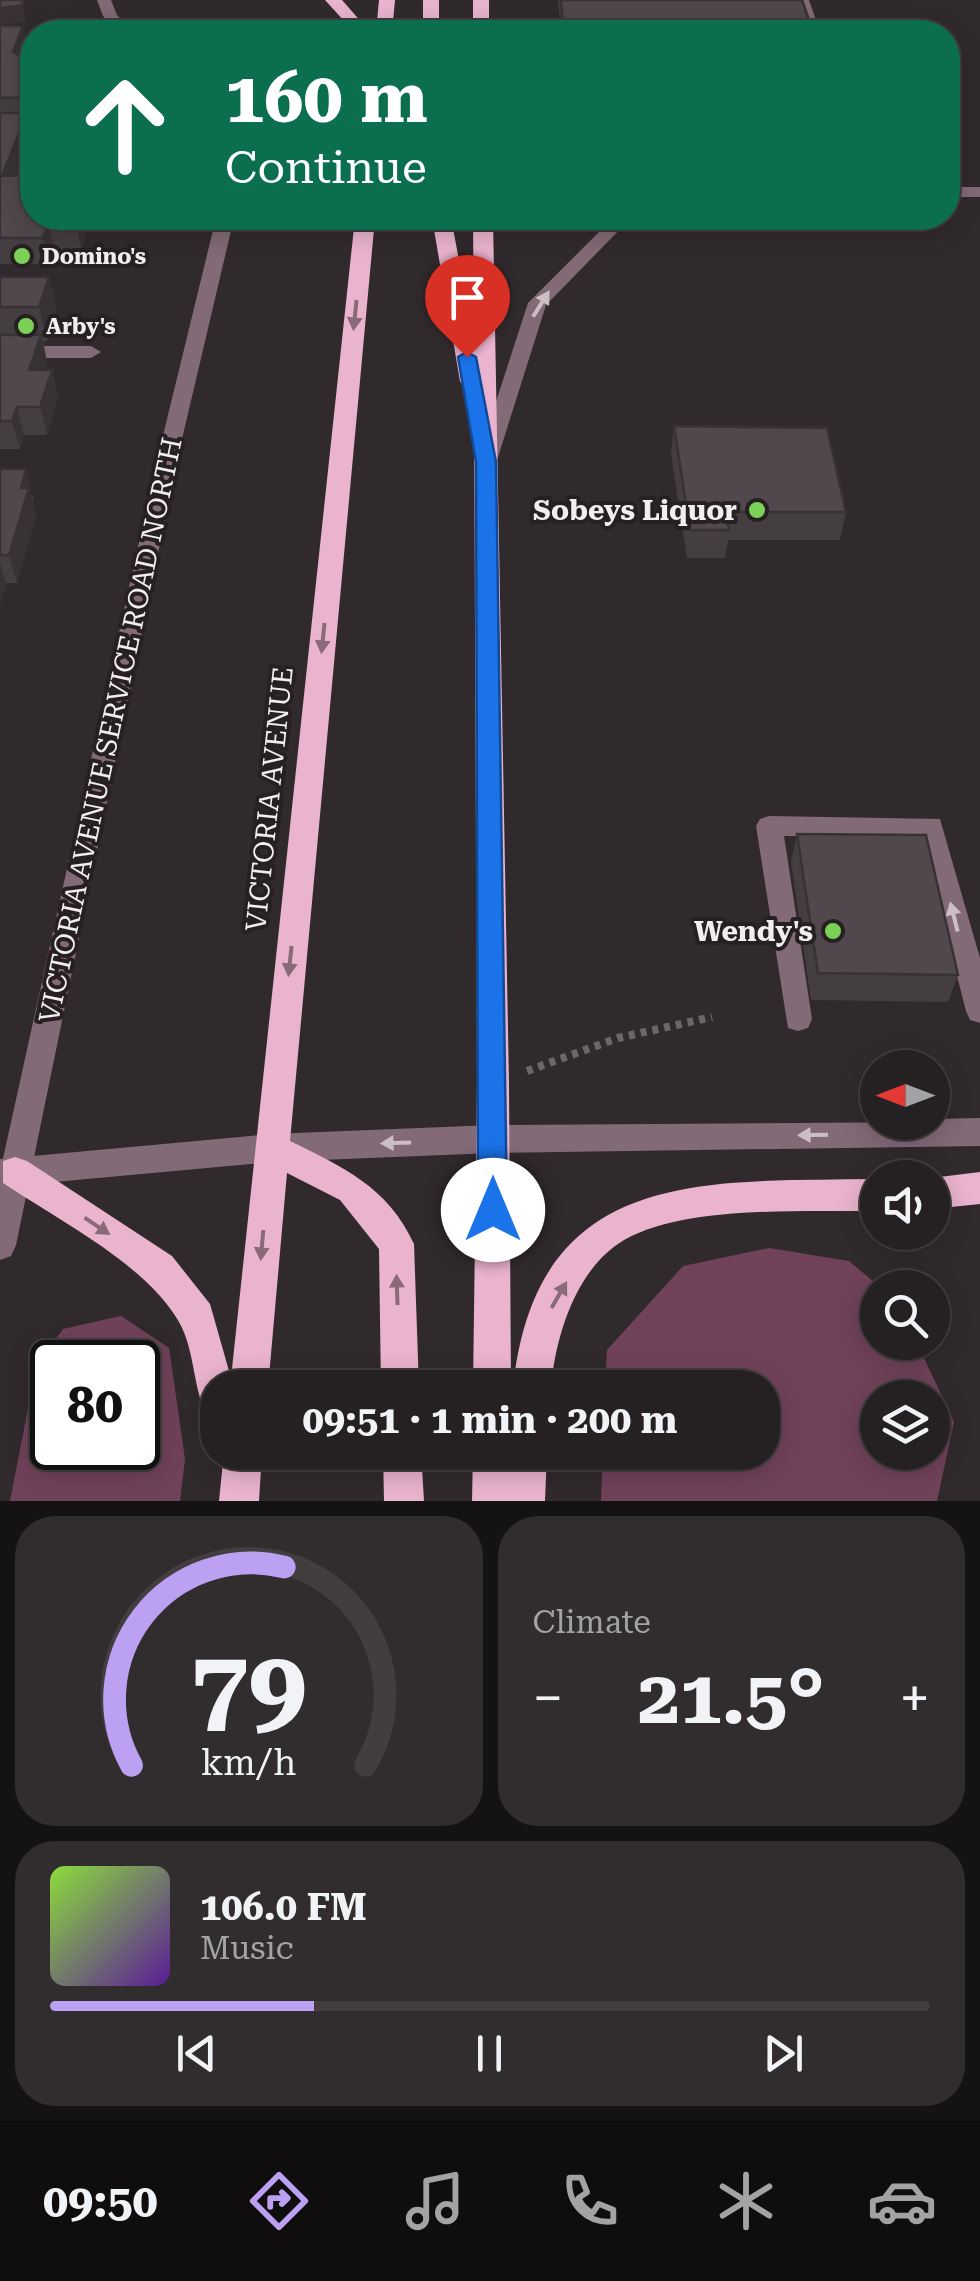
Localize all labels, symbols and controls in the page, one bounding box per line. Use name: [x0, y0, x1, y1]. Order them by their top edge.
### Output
text: 160 m: [225, 57, 428, 139]
icon: ahead: [60, 60, 190, 190]
text: Continue: [225, 141, 427, 194]
place label: Domino's: [42, 244, 146, 269]
marker: Domino's: [11, 245, 33, 267]
pin: [425, 255, 510, 358]
icon: arrive: [440, 270, 495, 325]
one-way arrow: [531, 291, 550, 318]
one-way arrow: [347, 299, 363, 331]
place label: Arby's: [46, 314, 116, 339]
marker: Arby's: [15, 315, 37, 337]
street label: VICTORIA AVENUE SERVICE ROAD NORTH: [32, 434, 189, 1026]
place label: Sobeys Liquor: [533, 494, 737, 527]
marker: Sobeys Liquor: [746, 499, 768, 521]
one-way arrow: [314, 622, 330, 654]
street label: VICTORIA AVENUE: [239, 665, 300, 933]
one-way arrow: [946, 901, 962, 932]
place label: Wendy's: [694, 915, 813, 948]
marker: Wendy's: [822, 920, 844, 942]
one-way arrow: [282, 946, 298, 978]
north arrow: [860, 1050, 950, 1140]
map controls: [860, 1050, 950, 1470]
one-way arrow: [796, 1127, 828, 1143]
one-way arrow: [379, 1135, 411, 1151]
position arrow: [441, 1158, 545, 1262]
button: sound: [860, 1160, 950, 1250]
one-way arrow: [83, 1216, 110, 1235]
one-way arrow: [254, 1229, 270, 1261]
button: search: [860, 1270, 950, 1360]
one-way arrow: [389, 1274, 405, 1306]
one-way arrow: [549, 1281, 567, 1309]
speed limit sign: 80: [30, 1340, 160, 1470]
button: layers: [860, 1380, 950, 1470]
text: 09:51 · 1 min · 200 m: [303, 1398, 677, 1442]
text: Climate: [533, 1603, 651, 1641]
text: 79: [191, 1627, 307, 1748]
text: 21.5°: [638, 1653, 825, 1741]
text: −: [533, 1666, 563, 1730]
text: +: [899, 1666, 930, 1730]
text: km/h: [201, 1742, 297, 1784]
text: 106.0 FM: [200, 1885, 367, 1929]
text: Music: [200, 1929, 294, 1967]
icon: previous: [169, 2026, 224, 2081]
icon: pause: [462, 2026, 517, 2081]
icon: next: [756, 2026, 811, 2081]
icon: directions: [244, 2166, 314, 2236]
icon: music: [400, 2166, 470, 2236]
icon: phone: [555, 2166, 625, 2236]
icon: climate: [711, 2166, 781, 2236]
icon: car: [867, 2166, 937, 2236]
text: 09:50: [43, 2175, 158, 2228]

